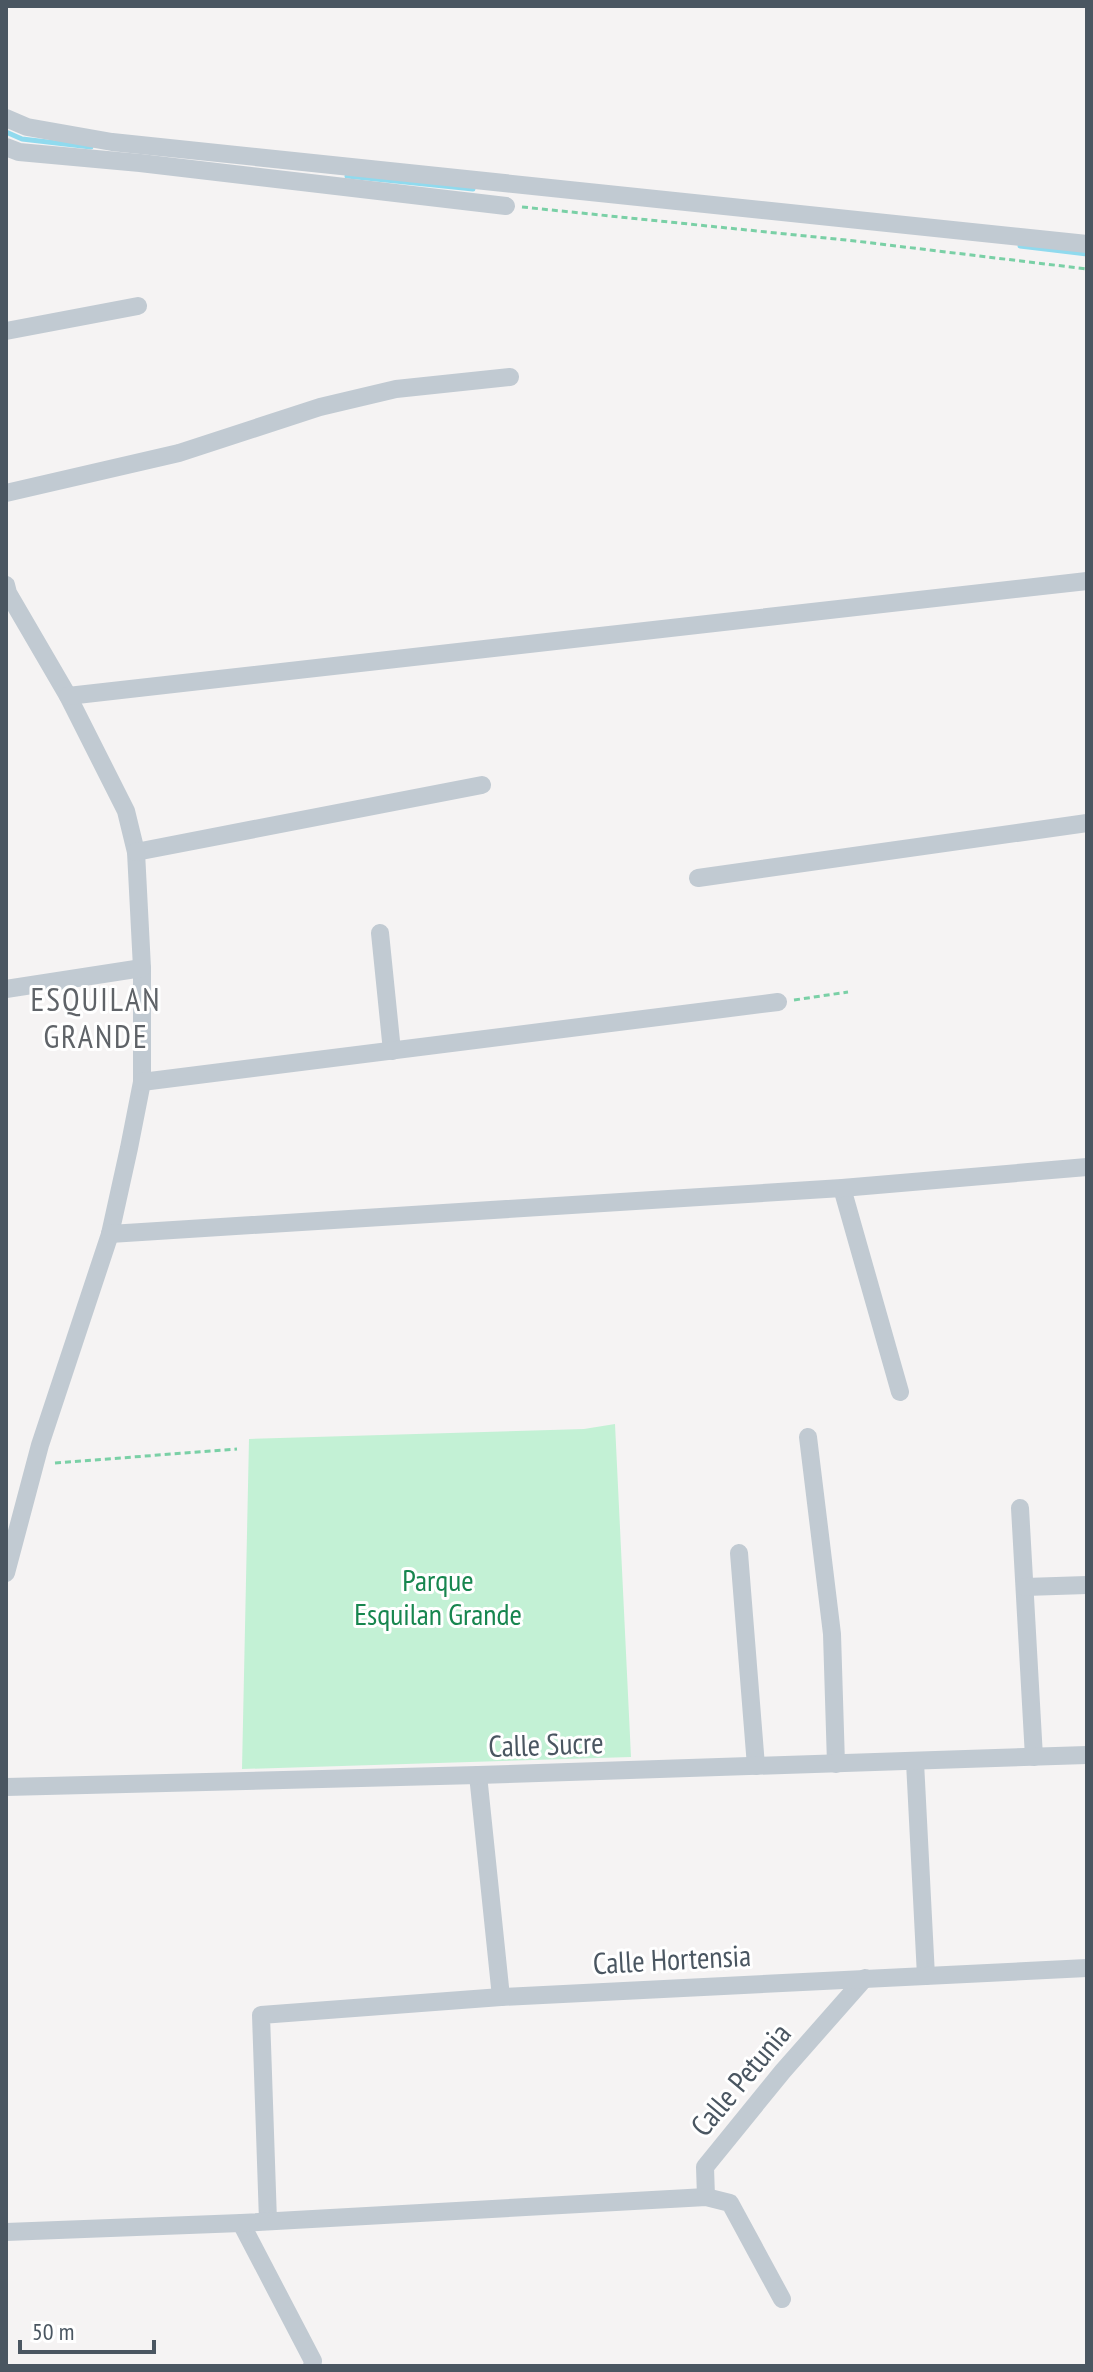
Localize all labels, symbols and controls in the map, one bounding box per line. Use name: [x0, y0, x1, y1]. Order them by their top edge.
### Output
district label: ESQUILAN GRANDE: [31, 978, 161, 1057]
park label: Parque Esquilan Grande: [354, 1560, 522, 1633]
street label: Calle Sucre: [488, 1722, 604, 1765]
street label: Calle Hortensia: [592, 1935, 752, 1982]
street label: Calle Petunia: [681, 2014, 799, 2144]
scale bar: [20, 2304, 154, 2354]
text: 50 m: [32, 2316, 74, 2347]

